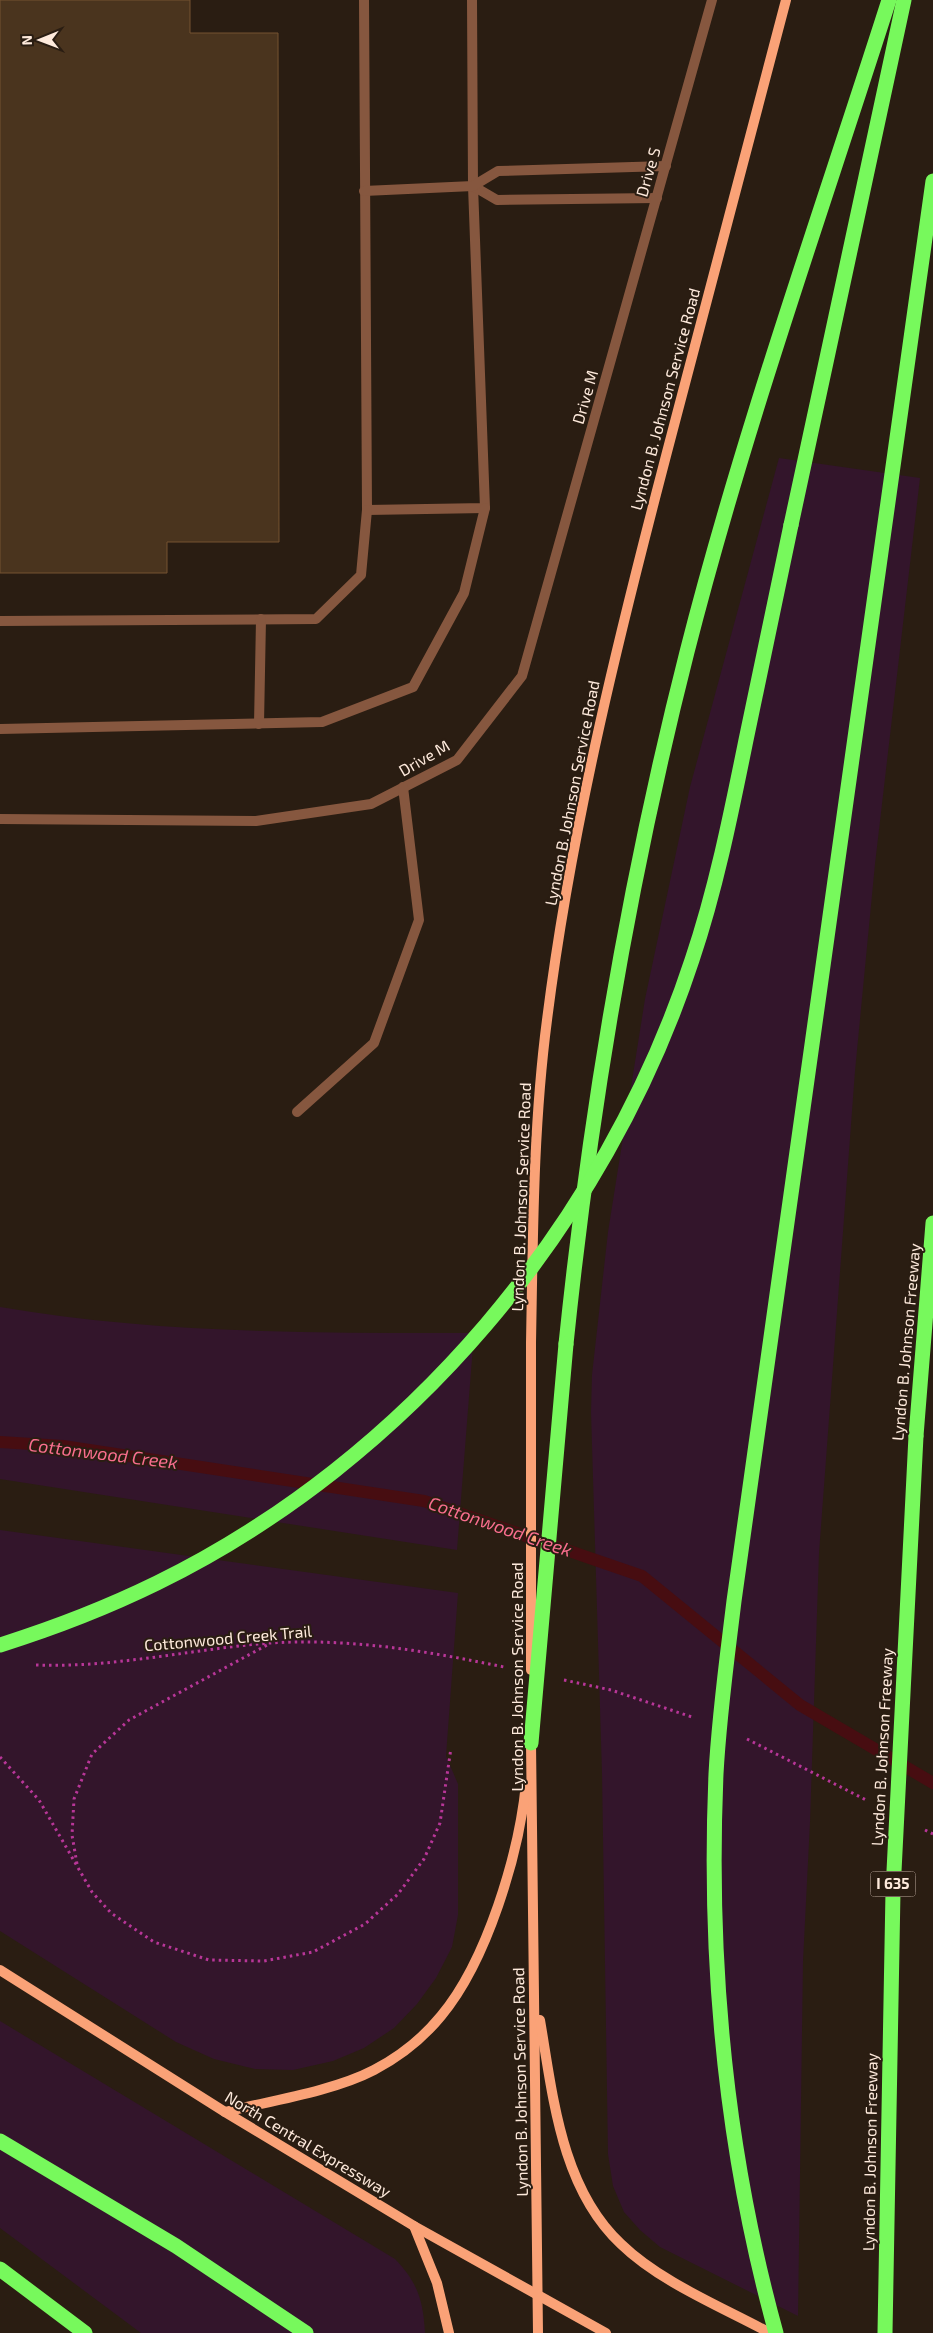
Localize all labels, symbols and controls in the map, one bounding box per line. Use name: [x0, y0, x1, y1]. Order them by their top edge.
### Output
north arrow: [15, 15, 65, 65]
text: N: [18, 35, 35, 45]
street label: Drive S: [631, 145, 664, 199]
street label: Lyndon B. Johnson Service Road: [626, 286, 703, 512]
street label: Drive M: [568, 368, 601, 426]
street label: Lyndon B. Johnson Service Road: [540, 679, 603, 907]
street label: Drive M: [395, 735, 453, 780]
street label: Lyndon B. Johnson Service Road: [507, 1082, 534, 1312]
street label: Lyndon B. Johnson Freeway: [887, 1242, 924, 1441]
water label: Cottonwood Creek: [27, 1433, 179, 1473]
water label: Cottonwood Creek: [426, 1491, 575, 1561]
street label: Lyndon B. Johnson Service Road: [507, 1562, 526, 1792]
street label: Cottonwood Creek Trail: [143, 1621, 313, 1654]
street label: Lyndon B. Johnson Freeway: [867, 1647, 896, 1846]
road number: I 635: [870, 1872, 916, 1896]
street label: Lyndon B. Johnson Service Road: [508, 1967, 531, 2197]
street label: Lyndon B. Johnson Freeway: [858, 2052, 881, 2251]
street label: North Central Expressway: [222, 2086, 395, 2201]

